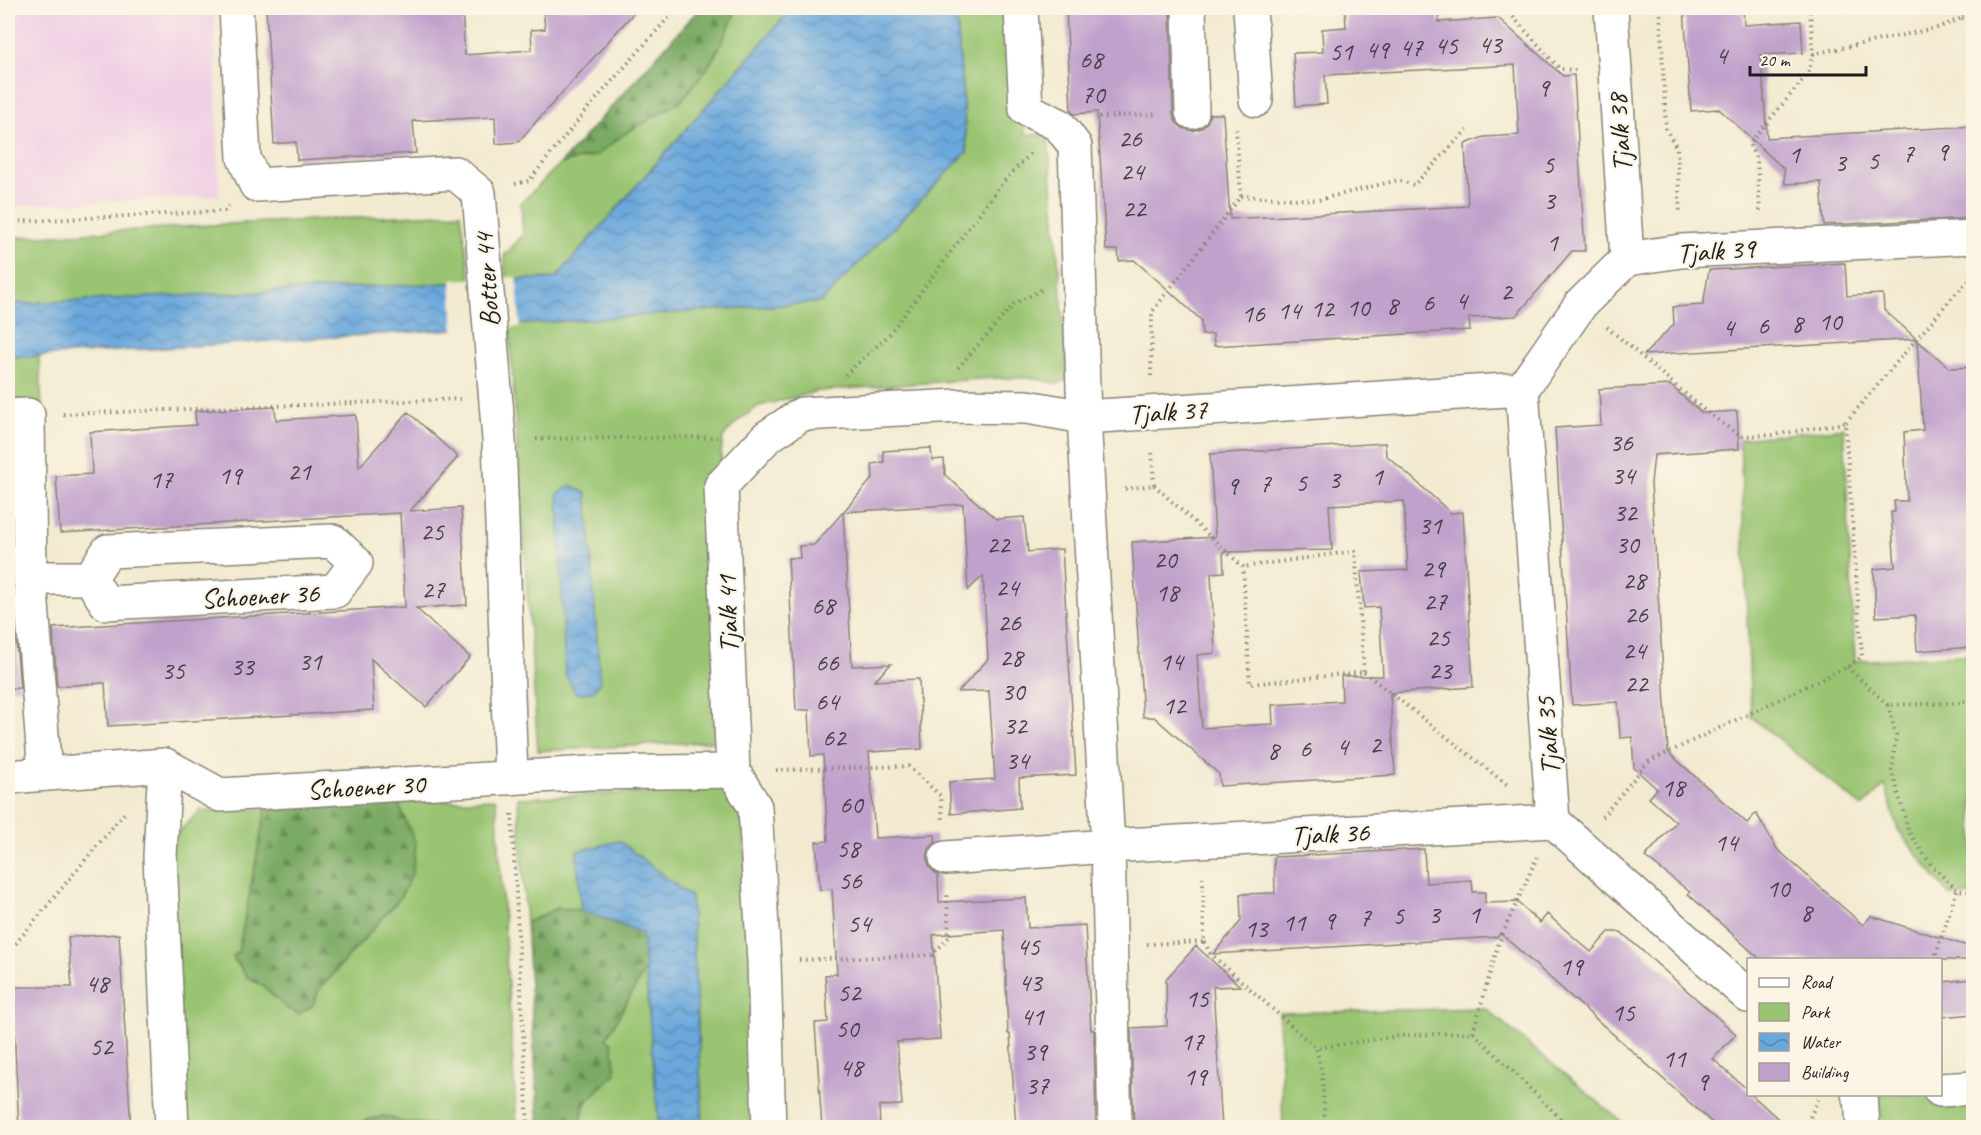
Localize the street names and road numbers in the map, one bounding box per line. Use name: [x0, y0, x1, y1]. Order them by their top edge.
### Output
street label: Tjalk 38: [1599, 90, 1640, 173]
street label: Botter 44: [466, 229, 507, 328]
street label: Tjalk 39: [1676, 230, 1759, 271]
street label: Tjalk 37: [1128, 391, 1210, 432]
street label: Tjalk 41: [709, 573, 746, 654]
street label: Schoener 36: [200, 575, 321, 616]
street label: Tjalk 35: [1527, 694, 1568, 776]
street label: Schoener 30: [306, 766, 428, 807]
street label: Tjalk 36: [1290, 814, 1371, 853]

